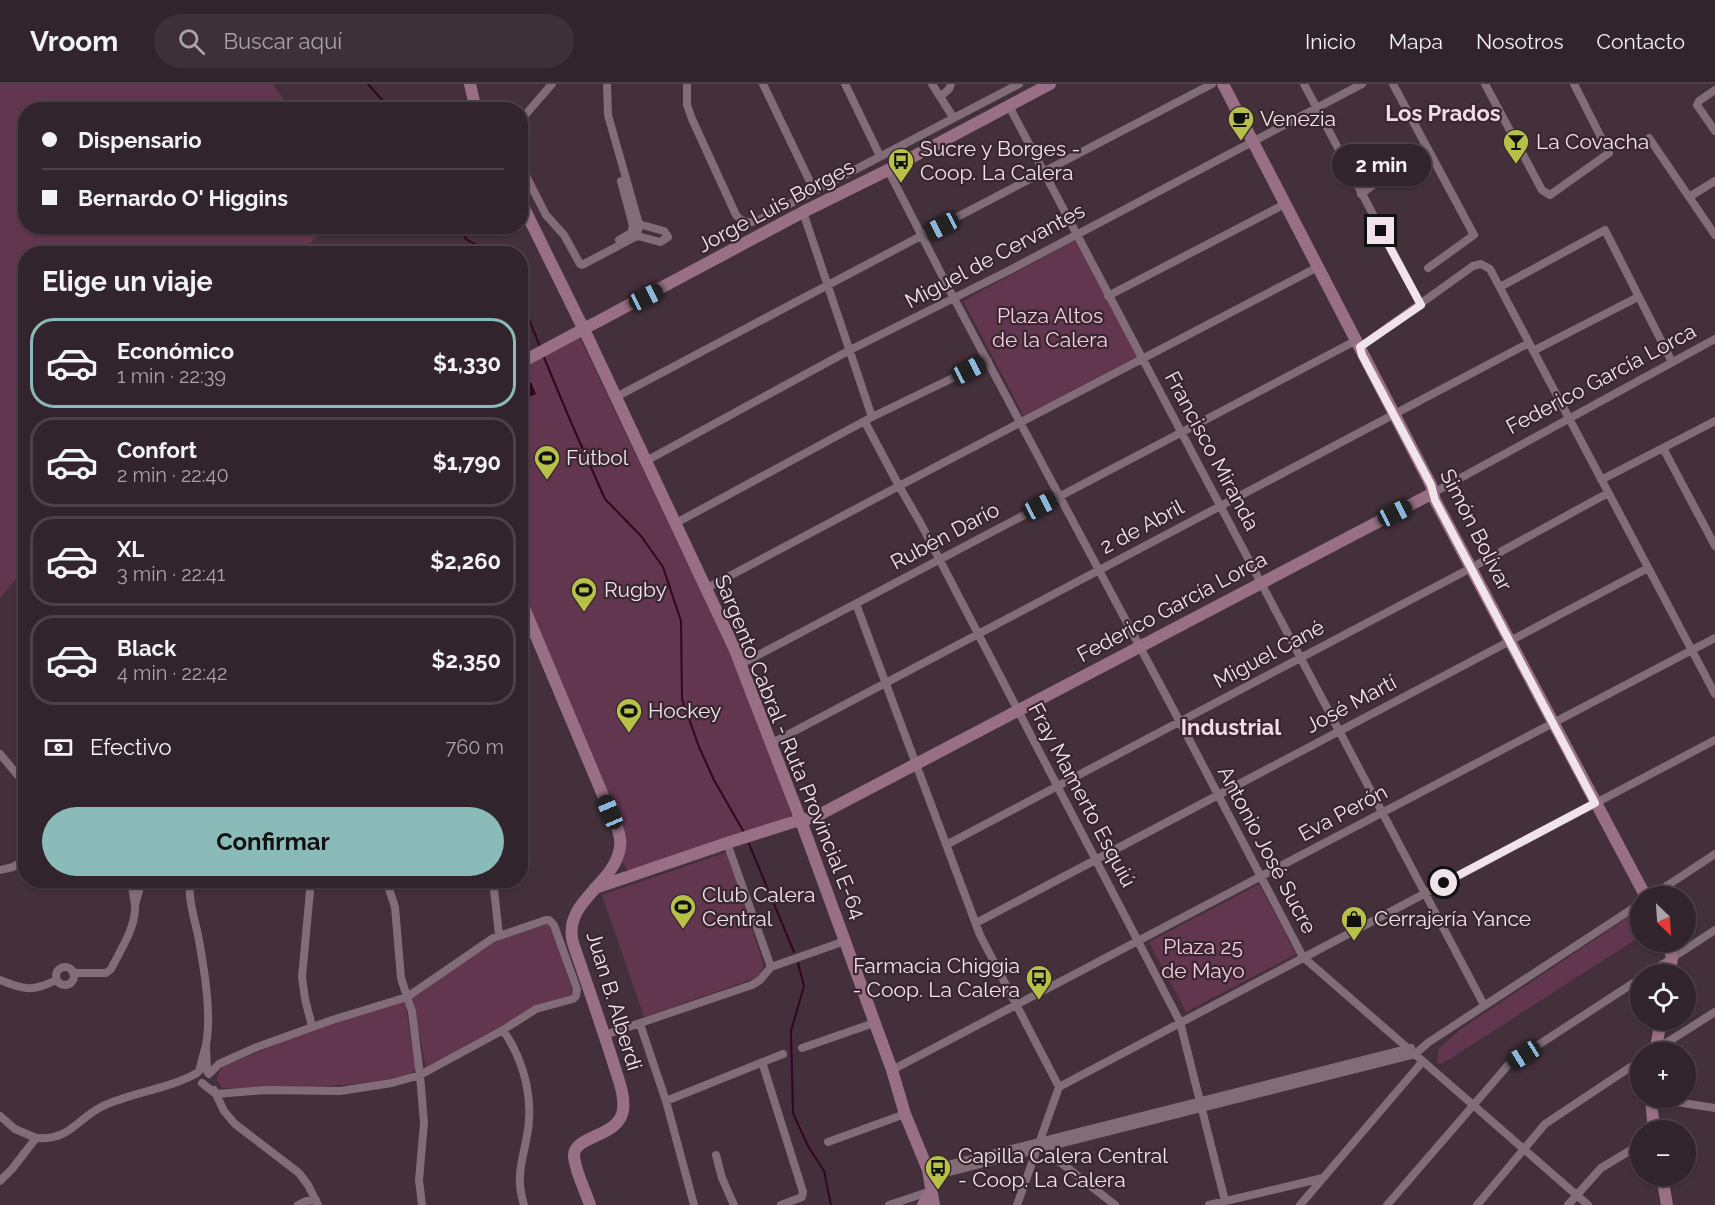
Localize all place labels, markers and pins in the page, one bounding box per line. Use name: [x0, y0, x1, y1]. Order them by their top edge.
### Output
cafe icon: Venezia: [1226, 104, 1256, 142]
place label: Venezia: [1260, 106, 1336, 131]
bar icon: La Covacha: [1501, 127, 1531, 165]
place label: La Covacha: [1536, 129, 1649, 154]
place label: Sucre y Borges - Coop. La Calera: [920, 136, 1080, 185]
bus stop icon: Sucre y Borges - Coop. La Calera: [886, 146, 916, 184]
sports icon: Fútbol: [532, 443, 562, 481]
place label: Fútbol: [566, 445, 629, 470]
sports icon: Rugby: [569, 575, 599, 613]
place label: Rugby: [604, 577, 667, 602]
sports icon: Hockey: [614, 696, 644, 734]
place label: Hockey: [648, 698, 721, 723]
place label: Club Calera Central: [702, 882, 816, 931]
sports icon: Club Calera Central: [668, 892, 698, 930]
shop icon: Cerrajería Yance: [1339, 904, 1369, 942]
place label: Cerrajería Yance: [1374, 906, 1531, 931]
place label: Farmacia Chiggia - Coop. La Calera: [852, 953, 1020, 1002]
bus stop icon: Farmacia Chiggia - Coop. La Calera: [1024, 963, 1054, 1001]
place label: Capilla Calera Central - Coop. La Calera: [958, 1143, 1168, 1192]
bus stop icon: Capilla Calera Central - Coop. La Calera: [923, 1153, 953, 1191]

